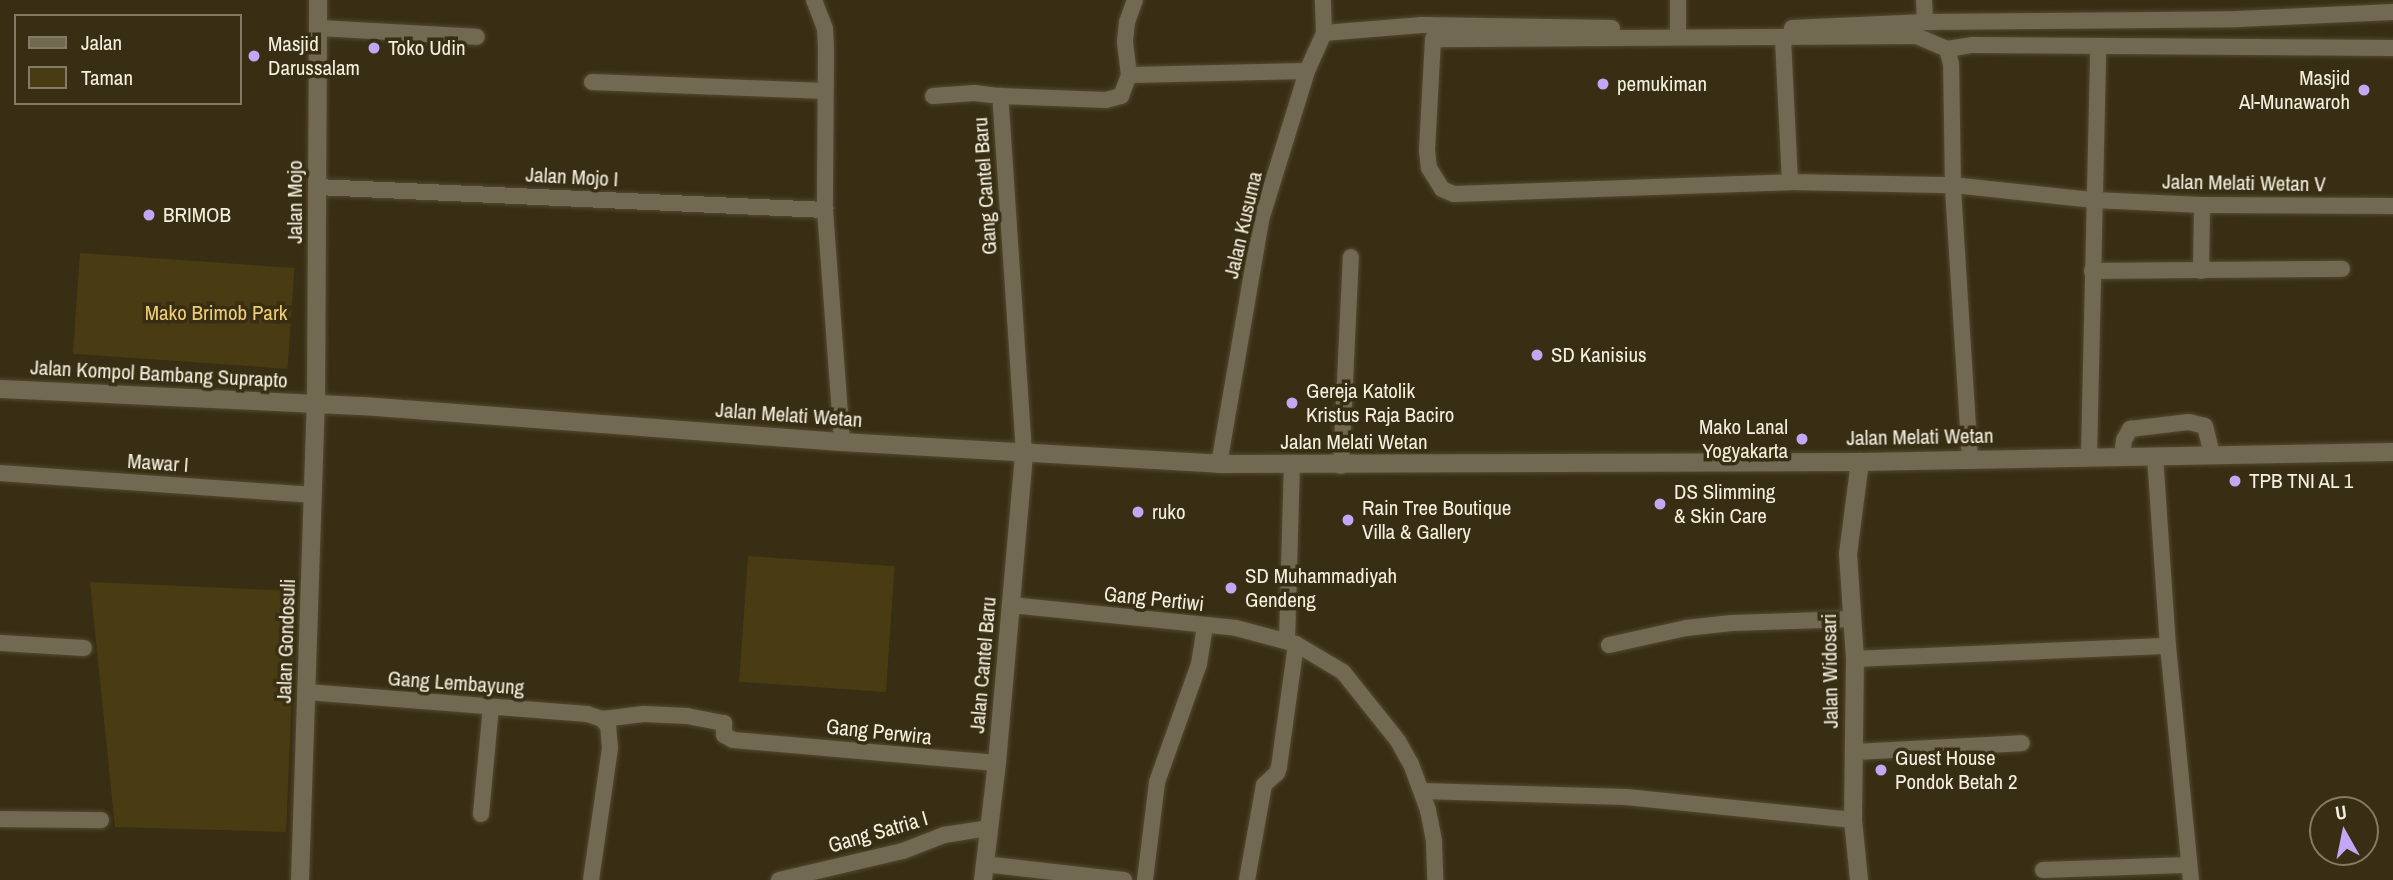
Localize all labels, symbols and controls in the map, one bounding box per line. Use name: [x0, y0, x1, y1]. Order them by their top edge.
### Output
legend: [14, 14, 242, 105]
text: Jalan: [81, 28, 122, 57]
place label: Masjid Darussalam: [268, 31, 360, 81]
place label: Toko Udin: [388, 35, 466, 61]
marker: Toko Udin: [366, 40, 382, 56]
marker: Masjid Darussalam: [246, 48, 262, 64]
text: Taman: [81, 63, 133, 92]
place label: Masjid Al-Munawaroh: [2239, 65, 2350, 115]
place label: pemukiman: [1617, 71, 1707, 97]
marker: pemukiman: [1595, 76, 1611, 92]
marker: Masjid Al-Munawaroh: [2356, 82, 2372, 98]
street label: Gang Cantel Baru: [968, 116, 1002, 256]
street label: Jalan Mojo: [282, 160, 308, 244]
street label: Jalan Mojo I: [525, 162, 619, 192]
street label: Jalan Kusuma: [1218, 169, 1268, 281]
street label: Jalan Melati Wetan V: [2162, 169, 2326, 197]
place label: BRIMOB: [163, 202, 231, 228]
marker: BRIMOB: [141, 207, 157, 223]
park label: Mako Brimob Park: [145, 300, 287, 326]
place label: SD Kanisius: [1551, 342, 1647, 368]
marker: SD Kanisius: [1529, 347, 1545, 363]
street label: Jalan Kompol Bambang Suprapto: [30, 355, 288, 393]
place label: Gereja Katolik Kristus Raja Baciro: [1306, 378, 1454, 428]
marker: Gereja Katolik Kristus Raja Baciro: [1284, 395, 1300, 411]
street label: Jalan Melati Wetan: [715, 397, 863, 433]
place label: Mako Lanal Yogyakarta: [1699, 414, 1788, 464]
street label: Jalan Melati Wetan: [1846, 423, 1994, 451]
street label: Jalan Melati Wetan: [1280, 429, 1428, 455]
marker: Mako Lanal Yogyakarta: [1794, 431, 1810, 447]
street label: Mawar I: [127, 448, 189, 478]
place label: TPB TNI AL 1: [2249, 468, 2355, 494]
marker: TPB TNI AL 1: [2227, 473, 2243, 489]
place label: DS Slimming & Skin Care: [1674, 479, 1775, 529]
place label: Rain Tree Boutique Villa & Gallery: [1362, 495, 1512, 545]
marker: DS Slimming & Skin Care: [1652, 496, 1668, 512]
place label: ruko: [1152, 499, 1185, 525]
marker: ruko: [1130, 504, 1146, 520]
marker: Rain Tree Boutique Villa & Gallery: [1340, 512, 1356, 528]
place label: SD Muhammadiyah Gendeng: [1245, 563, 1397, 613]
street label: Jalan Gondosuli: [271, 578, 301, 704]
marker: SD Muhammadiyah Gendeng: [1223, 580, 1239, 596]
street label: Gang Pertiwi: [1103, 581, 1205, 617]
street label: Jalan Cantel Baru: [964, 596, 1002, 734]
street label: Jalan Widosari: [1816, 613, 1844, 729]
street label: Gang Lembayung: [387, 666, 525, 700]
street label: Gang Perwira: [825, 714, 933, 750]
place label: Guest House Pondok Betah 2: [1895, 745, 2018, 795]
marker: Guest House Pondok Betah 2: [1873, 762, 1889, 778]
north arrow: [2309, 796, 2379, 866]
text: U: [2333, 799, 2349, 826]
street label: Gang Satria I: [825, 806, 931, 858]

